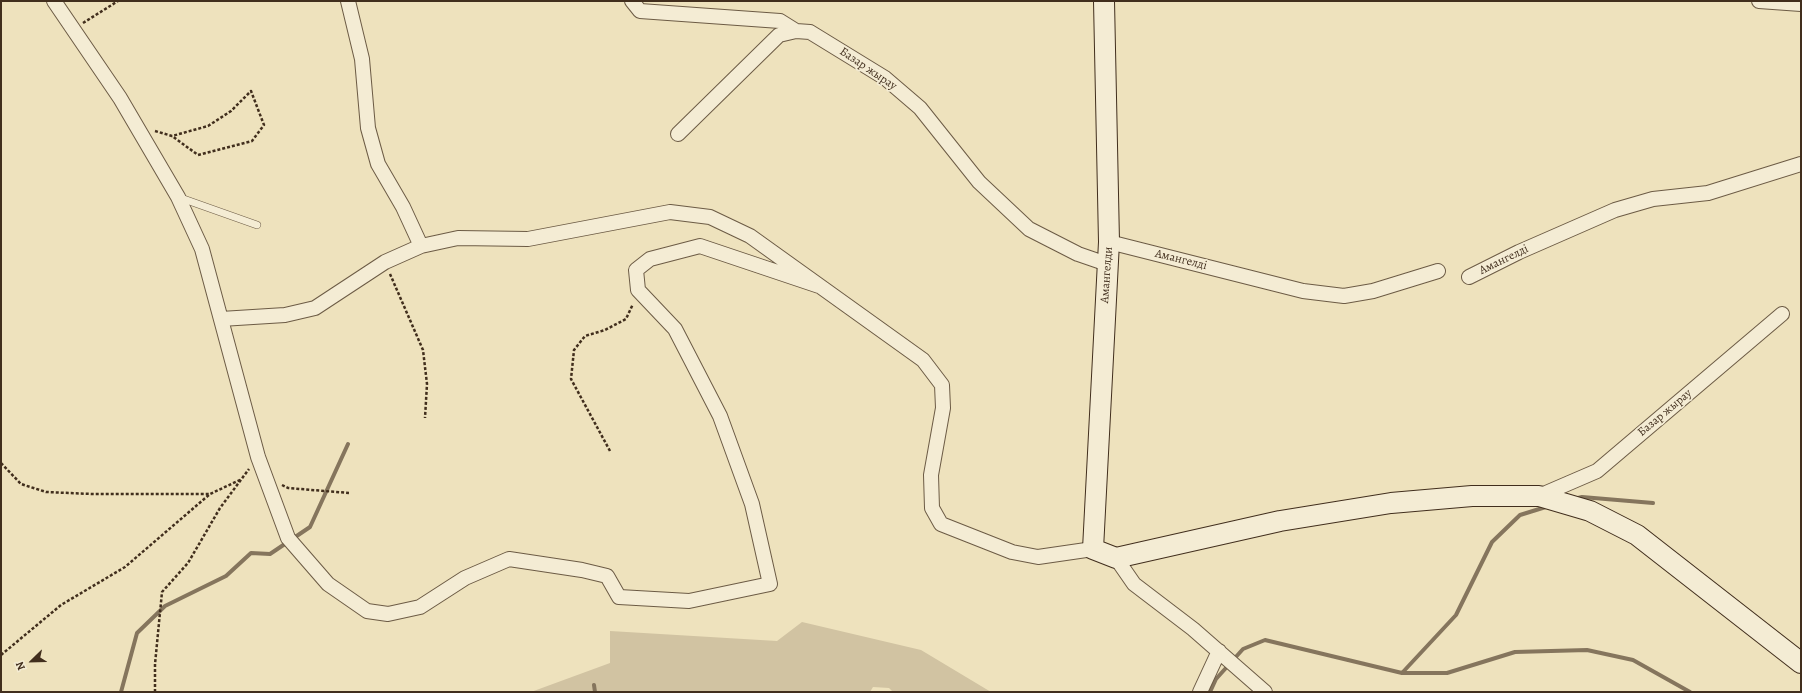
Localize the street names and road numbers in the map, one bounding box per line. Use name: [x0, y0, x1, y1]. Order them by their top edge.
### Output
street label: Базар жырау: [837, 45, 899, 93]
street label: Амангелді: [1477, 242, 1531, 278]
street label: Амангелди: [1098, 246, 1116, 304]
street label: Амангелді: [1154, 247, 1208, 273]
street label: Базар жырау: [1635, 386, 1695, 440]

